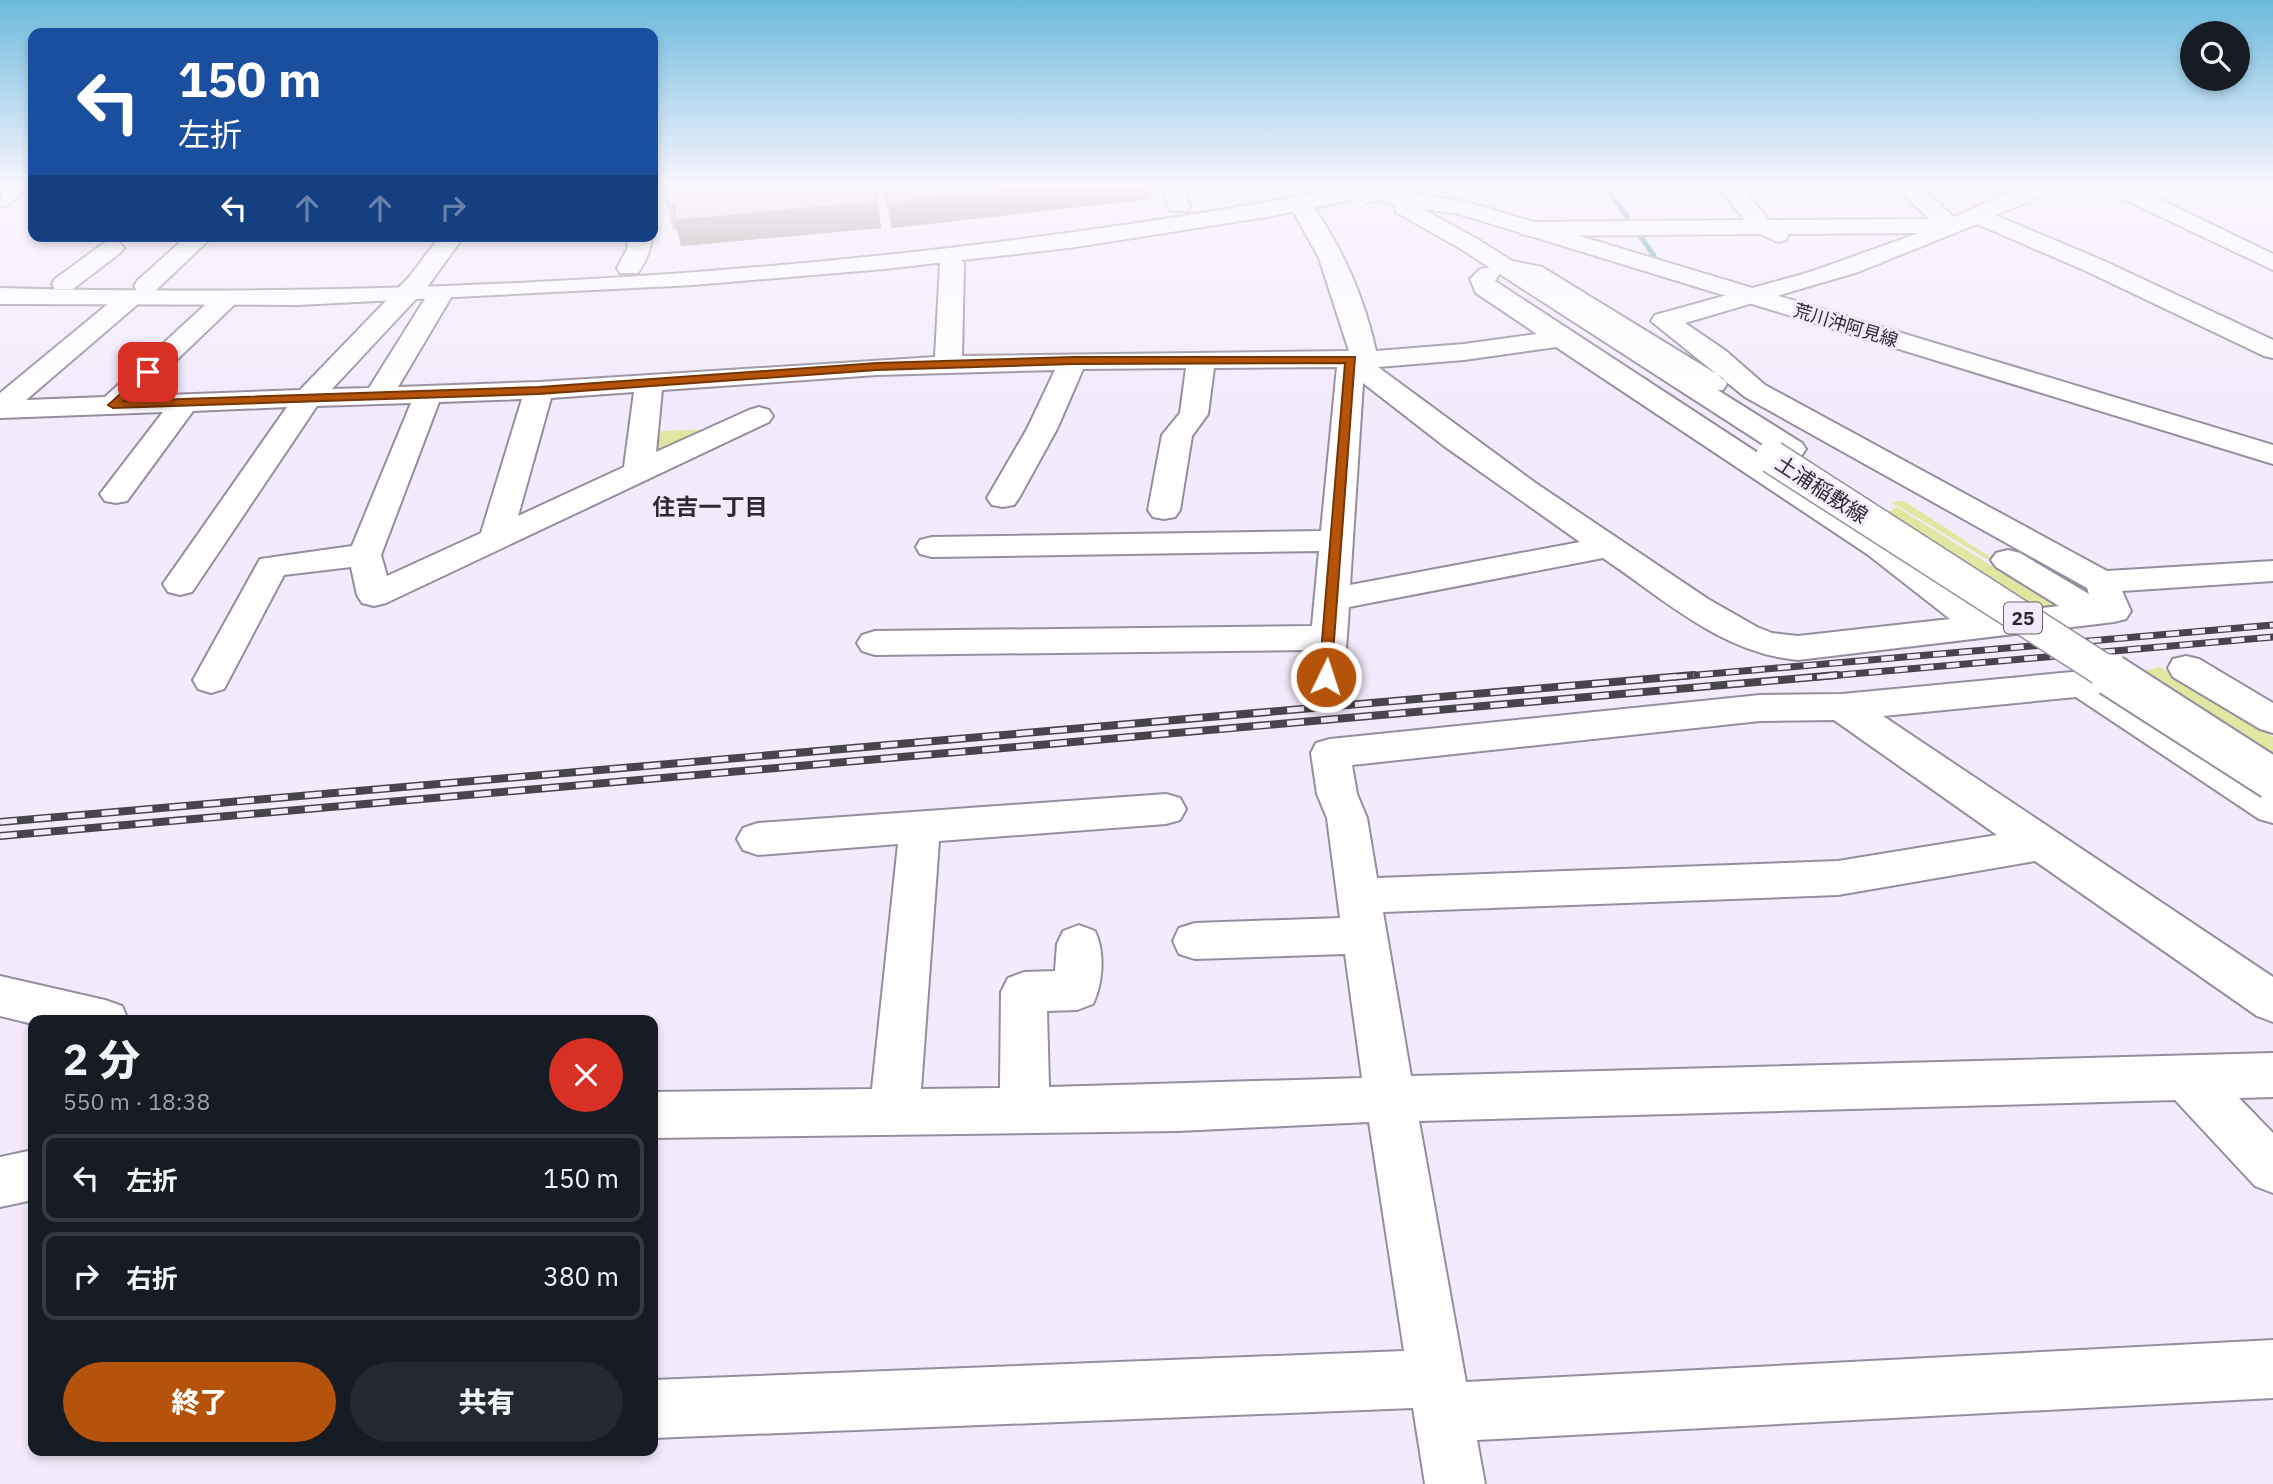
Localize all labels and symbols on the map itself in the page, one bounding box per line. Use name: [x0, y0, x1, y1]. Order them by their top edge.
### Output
street label: 荒川沖阿見線: [1791, 298, 1901, 352]
pin: [118, 342, 178, 402]
street label: 土浦稲敷線: [1770, 449, 1874, 529]
district label: 住吉一丁目: [653, 491, 768, 521]
road number: 25: [2004, 603, 2042, 634]
position arrow: [1289, 640, 1363, 714]

